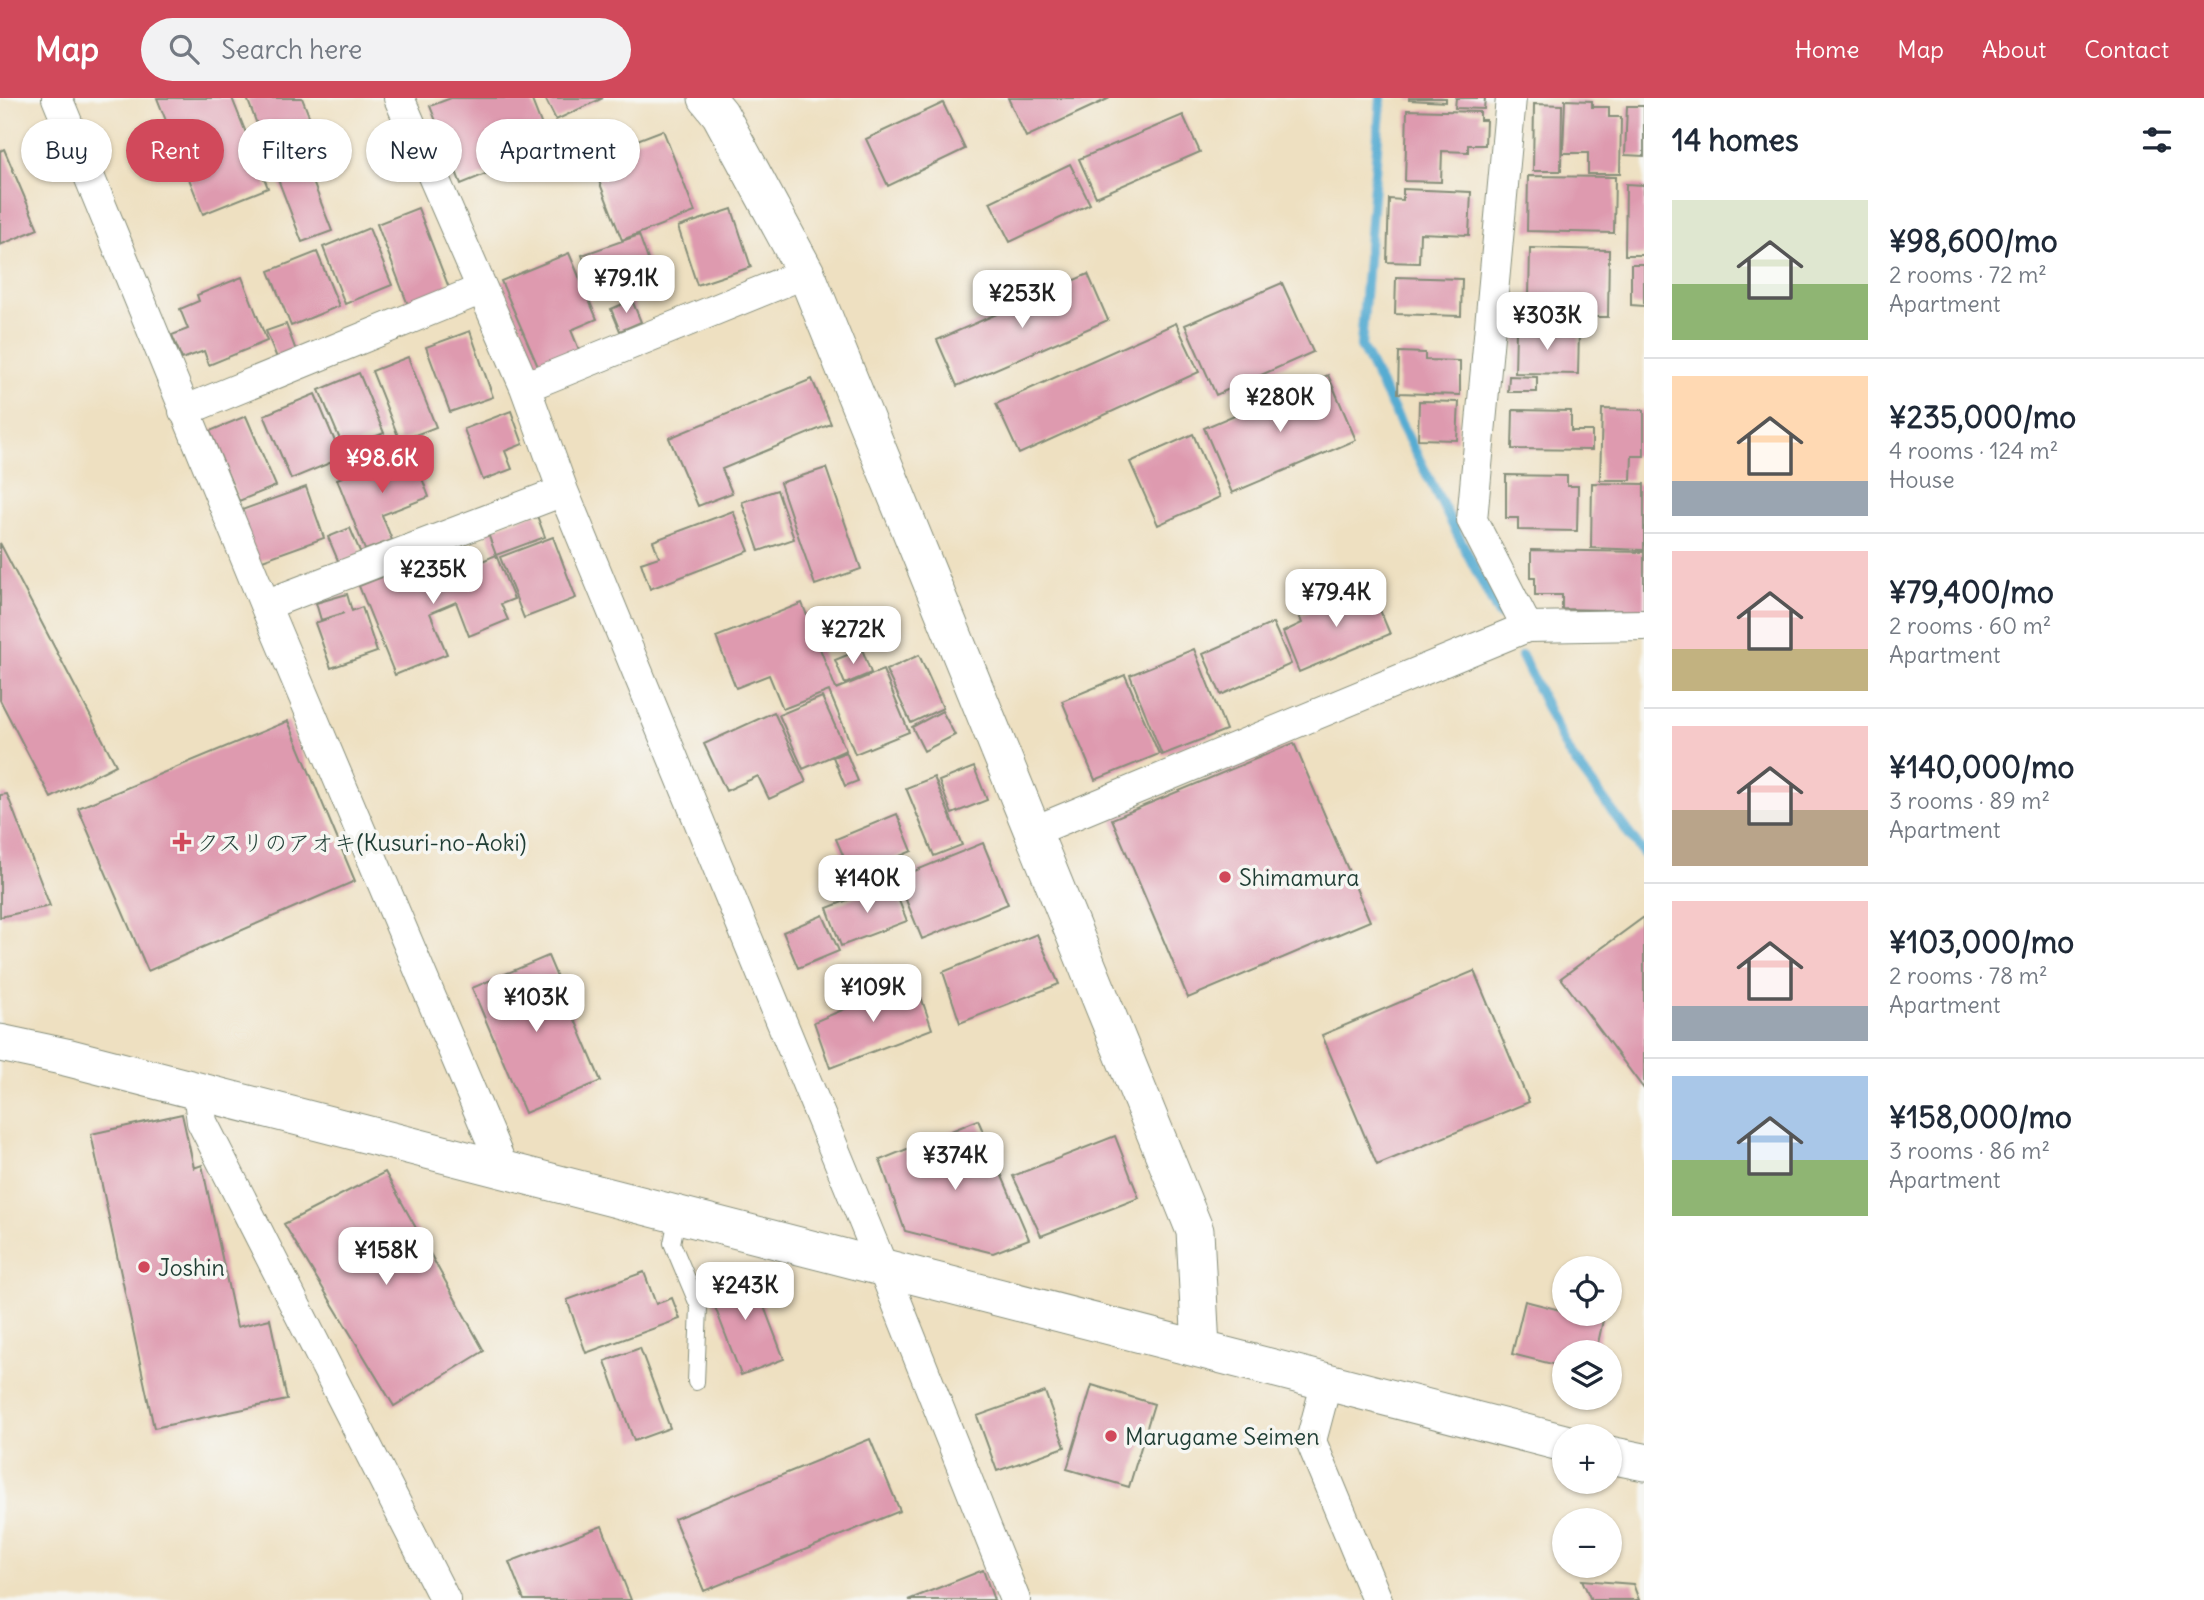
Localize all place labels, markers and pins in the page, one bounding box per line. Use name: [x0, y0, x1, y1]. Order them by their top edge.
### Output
pin: ¥79.1K: [569, 256, 683, 315]
pin: ¥253K: [973, 271, 1071, 330]
pin: ¥303K: [1498, 292, 1596, 352]
pin: ¥280K: [1231, 374, 1329, 434]
pin: ¥98.6K: [325, 436, 439, 495]
pin: ¥235K: [384, 546, 482, 606]
pin: ¥79.4K: [1279, 570, 1393, 629]
pin: ¥272K: [804, 606, 902, 666]
place label: クスリのアオキ(Kusuri-no-Aoki): [196, 828, 527, 857]
marker: クスリのアオキ(Kusuri-no-Aoki): [174, 834, 190, 850]
pin: ¥140K: [818, 856, 916, 915]
place label: Shimamura: [1239, 863, 1359, 892]
marker: Shimamura: [1217, 869, 1233, 885]
pin: ¥109K: [824, 964, 922, 1024]
pin: ¥103K: [487, 974, 585, 1034]
pin: ¥374K: [906, 1132, 1004, 1192]
pin: ¥158K: [337, 1228, 435, 1287]
place label: Joshin: [158, 1253, 225, 1282]
marker: Joshin: [136, 1259, 152, 1275]
pin: ¥243K: [696, 1262, 794, 1322]
place label: Marugame Seimen: [1125, 1422, 1320, 1451]
marker: Marugame Seimen: [1103, 1428, 1119, 1444]

